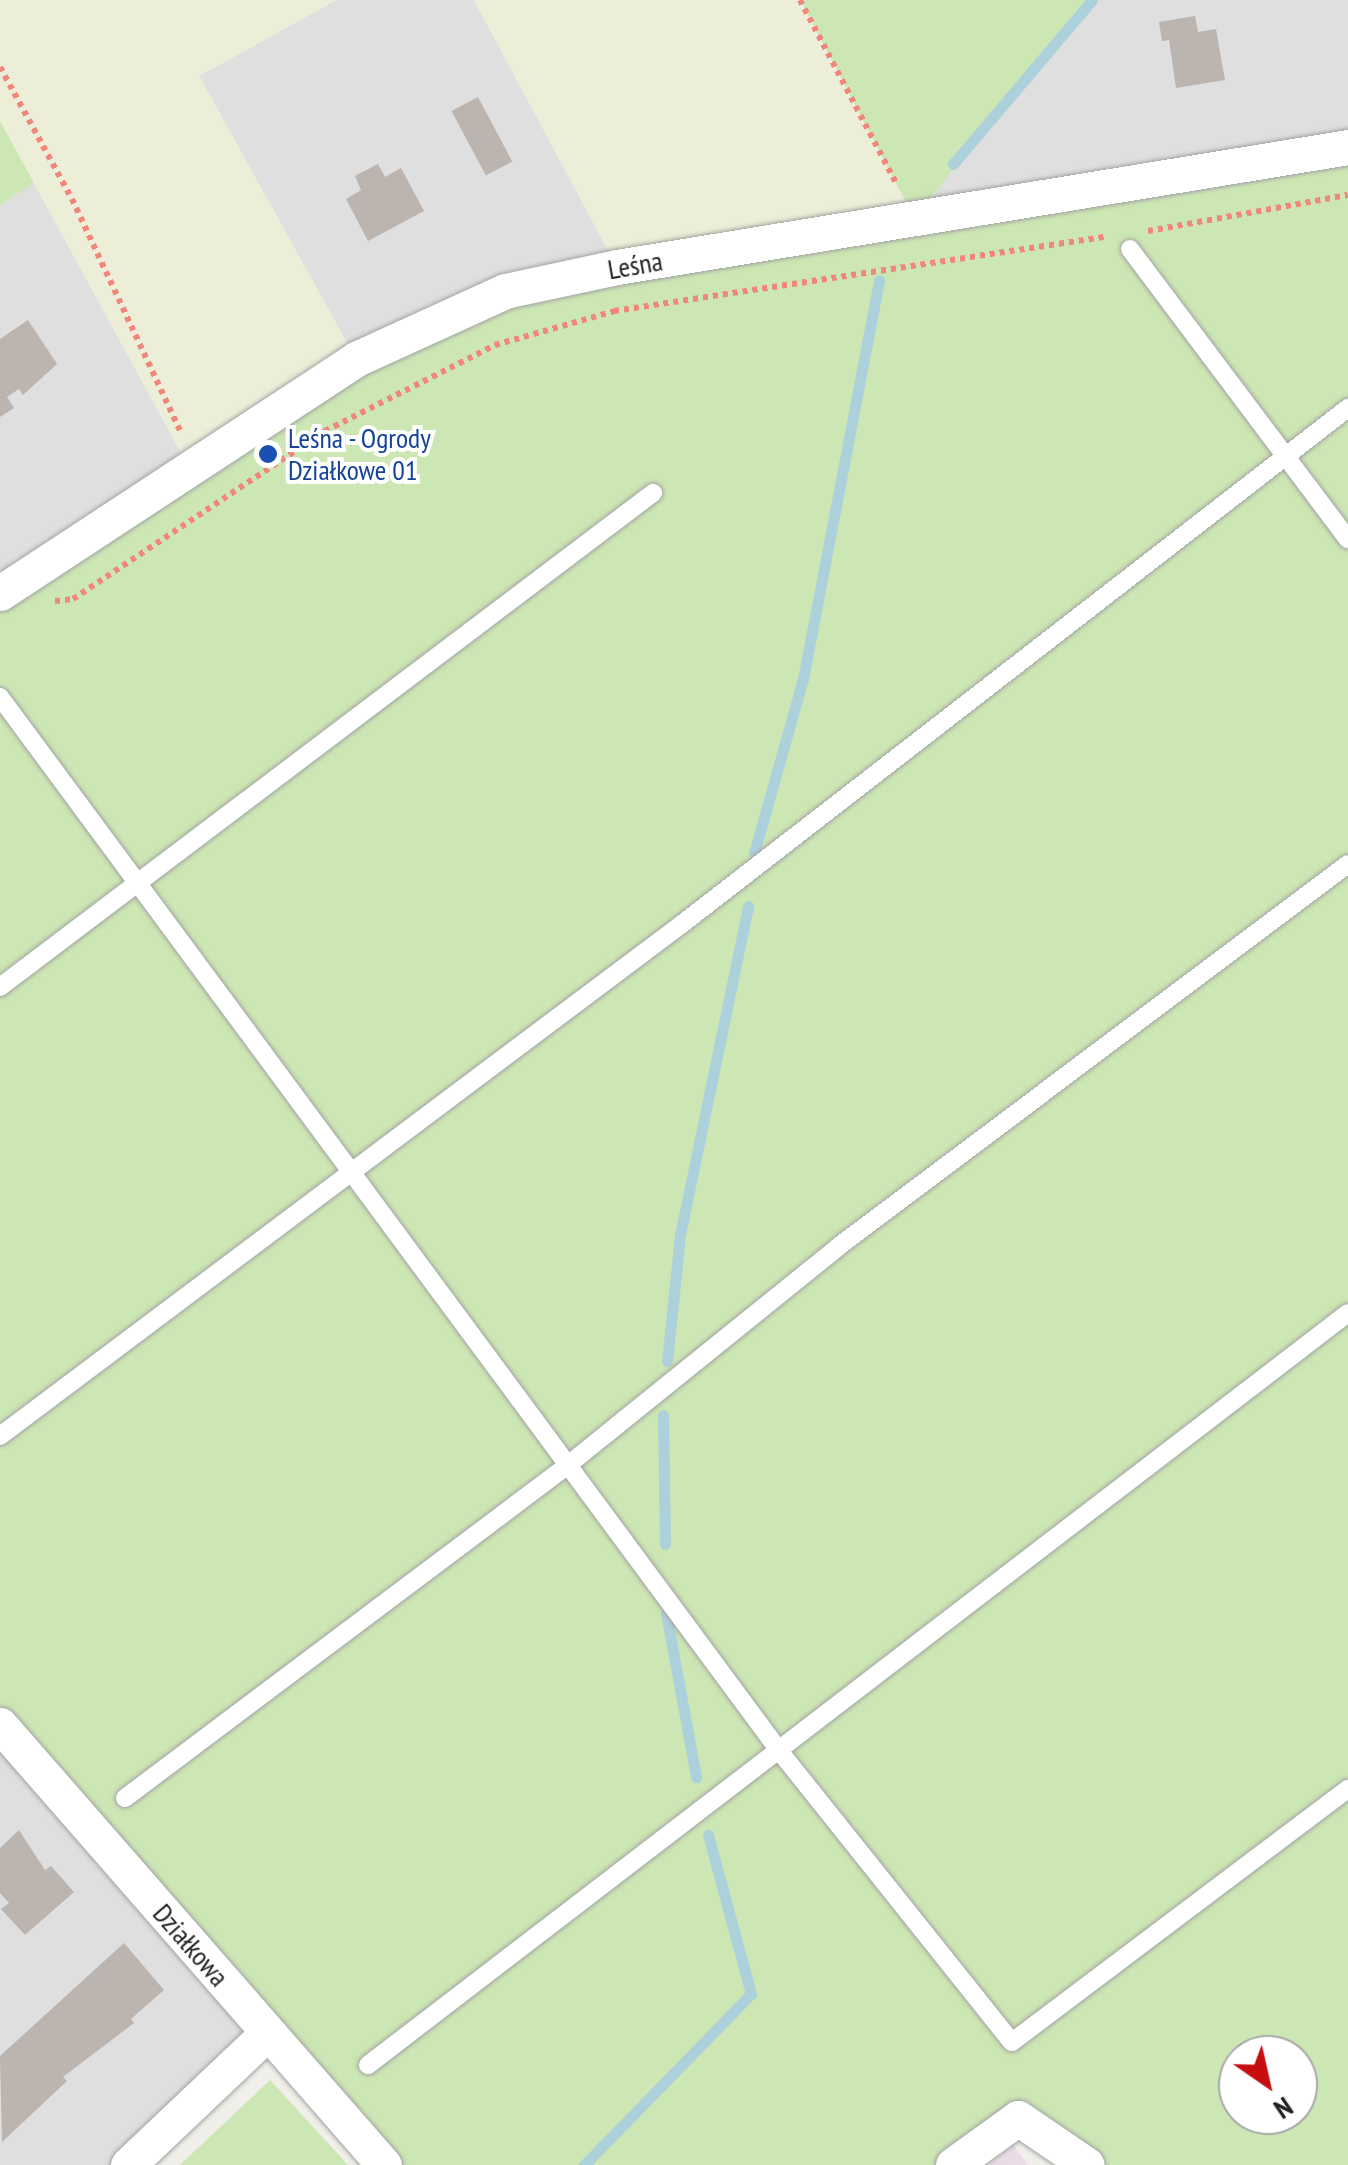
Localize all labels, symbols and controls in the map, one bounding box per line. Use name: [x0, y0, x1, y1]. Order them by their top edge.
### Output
street label: Leśna: [605, 244, 665, 286]
place label: Leśna - Ogrody Działkowe 01: [288, 421, 433, 487]
marker: Leśna - Ogrody Działkowe 01: [257, 443, 279, 465]
street label: Działkowa: [146, 1897, 236, 1993]
north arrow: [1218, 2035, 1318, 2135]
text: N: [1267, 2089, 1301, 2128]

